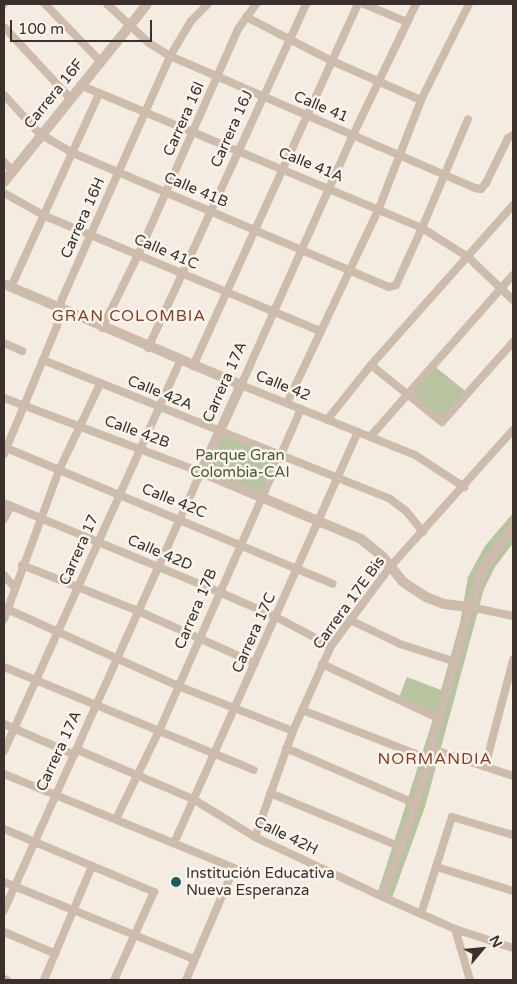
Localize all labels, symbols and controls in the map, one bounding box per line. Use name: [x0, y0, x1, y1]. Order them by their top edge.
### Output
scale bar: [12, 10, 155, 42]
text: 100 m: [18, 20, 64, 38]
street label: Carrera 16F: [20, 55, 88, 133]
street label: Carrera 16I: [160, 79, 208, 159]
street label: Calle 41: [291, 87, 351, 127]
street label: Carrera 16J: [207, 88, 257, 170]
street label: Calle 41A: [276, 144, 346, 186]
street label: Calle 41B: [161, 168, 231, 212]
street label: Carrera 16H: [57, 175, 109, 261]
street label: Calle 41C: [131, 230, 201, 274]
district label: GRAN COLOMBIA: [50, 306, 208, 326]
street label: Carrera 17A: [199, 339, 251, 425]
street label: Calle 42: [253, 367, 313, 405]
street label: Calle 42A: [125, 372, 195, 414]
street label: Calle 42B: [102, 412, 172, 452]
park label: Parque Gran Colombia-CAI: [190, 446, 290, 481]
street label: Calle 42C: [139, 480, 209, 522]
street label: Carrera 17: [55, 512, 103, 588]
street label: Calle 42D: [125, 531, 195, 575]
street label: Carrera 17E Bis: [309, 553, 389, 653]
street label: Carrera 17B: [171, 566, 221, 652]
street label: Carrera 17C: [228, 590, 280, 676]
street label: Carrera 17A: [33, 708, 85, 794]
district label: NORMANDIA: [376, 749, 494, 769]
street label: Calle 42H: [251, 813, 321, 859]
place label: Institución Educativa Nueva Esperanza: [186, 864, 335, 899]
marker: Institución Educativa Nueva Esperanza: [170, 876, 182, 888]
north arrow: [457, 924, 507, 974]
text: N: [486, 933, 506, 951]

